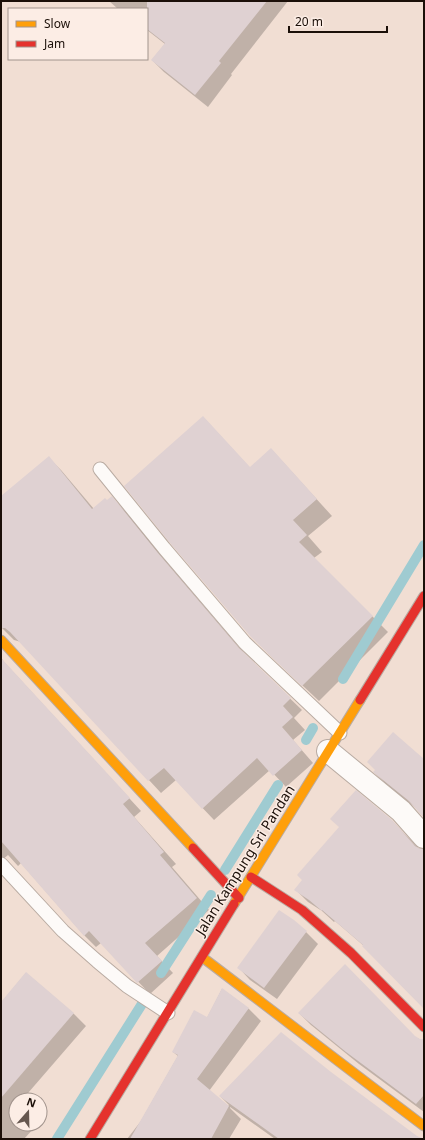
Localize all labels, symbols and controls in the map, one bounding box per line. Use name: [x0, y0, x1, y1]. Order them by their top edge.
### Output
legend: [8, 8, 148, 60]
scale bar: [289, 8, 387, 34]
text: 20 m: [295, 13, 323, 30]
text: Slow: [44, 15, 71, 32]
text: Jam: [43, 35, 65, 52]
street label: Jalan Kampung Sri Pandan: [189, 781, 299, 940]
north arrow: [8, 1092, 48, 1132]
text: N: [25, 1094, 38, 1111]

